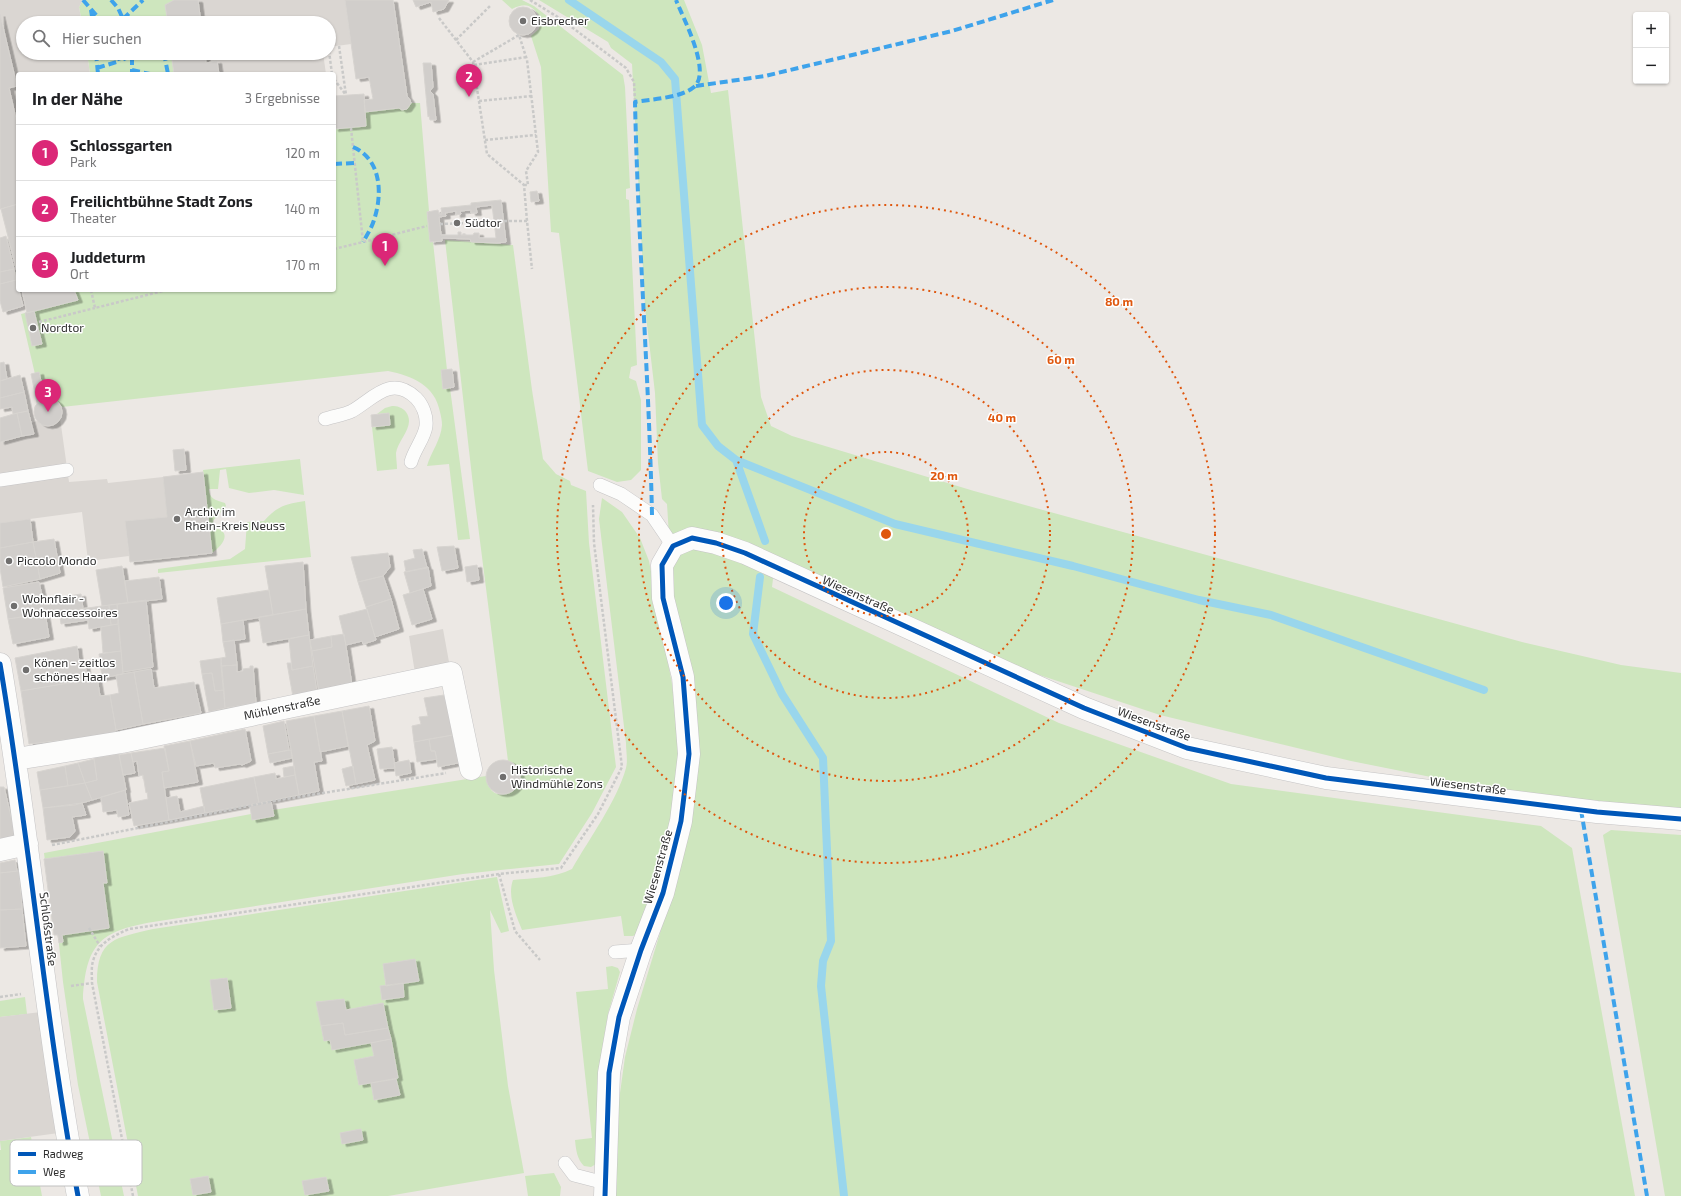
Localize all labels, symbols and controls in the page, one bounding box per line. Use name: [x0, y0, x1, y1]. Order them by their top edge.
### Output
map controls: [1633, 12, 1669, 84]
button: +: [1633, 12, 1669, 48]
place label: Eisbrecher: [531, 13, 589, 27]
search box: [16, 16, 336, 60]
marker: Eisbrecher: [518, 16, 528, 26]
icon: search: [30, 27, 52, 49]
text: Hier suchen: [62, 29, 142, 47]
button: −: [1633, 48, 1669, 84]
pin: 2: [456, 64, 482, 97]
text: In der Nähe: [32, 88, 123, 108]
text: 3 Ergebnisse: [245, 90, 320, 106]
text: Schlossgarten: [70, 136, 172, 154]
text: 1: [42, 145, 48, 161]
text: 120 m: [285, 145, 320, 161]
text: Park: [70, 154, 97, 170]
text: Freilichtbühne Stadt Zons: [70, 192, 253, 210]
text: 2: [41, 201, 49, 217]
text: 140 m: [285, 201, 320, 217]
text: Theater: [70, 210, 116, 226]
place label: Südtor: [465, 215, 502, 229]
marker: Südtor: [452, 218, 462, 228]
pin: 1: [372, 233, 398, 266]
text: Juddeturm: [70, 248, 146, 266]
text: 3: [41, 257, 49, 273]
text: 170 m: [286, 257, 320, 273]
text: Ort: [70, 266, 89, 282]
text: 80 m: [1105, 294, 1133, 308]
place label: Nordtor: [41, 320, 84, 334]
marker: Nordtor: [28, 323, 38, 333]
text: 60 m: [1047, 352, 1075, 366]
pin: 3: [35, 379, 61, 412]
text: 40 m: [988, 410, 1016, 424]
text: 20 m: [930, 468, 958, 482]
place label: Archiv im Rhein-Kreis Neuss: [185, 504, 285, 532]
marker: Archiv im Rhein-Kreis Neuss: [172, 514, 182, 524]
centre of rings: [879, 527, 893, 541]
place label: Piccolo Mondo: [17, 553, 97, 567]
marker: Piccolo Mondo: [4, 556, 14, 566]
street label: Wiesenstraße: [820, 572, 896, 616]
place label: Wohnflair - Wohnaccessoires: [22, 591, 118, 619]
your location: [716, 593, 736, 613]
marker: Wohnflair - Wohnaccessoires: [9, 601, 19, 611]
place label: Könen - zeitlos schönes Haar: [34, 655, 115, 683]
marker: Könen - zeitlos schönes Haar: [21, 665, 31, 675]
street label: Mühlenstraße: [242, 692, 321, 722]
street label: Wiesenstraße: [1116, 703, 1193, 743]
place label: Historische Windmühle Zons: [511, 762, 603, 790]
marker: Historische Windmühle Zons: [498, 772, 508, 782]
street label: Wiesenstraße: [1429, 773, 1507, 797]
street label: Wiesenstraße: [640, 828, 674, 906]
street label: Schloßstraße: [37, 891, 60, 967]
legend: [10, 1140, 142, 1186]
text: Radweg: [43, 1147, 83, 1160]
text: Weg: [43, 1165, 65, 1178]

